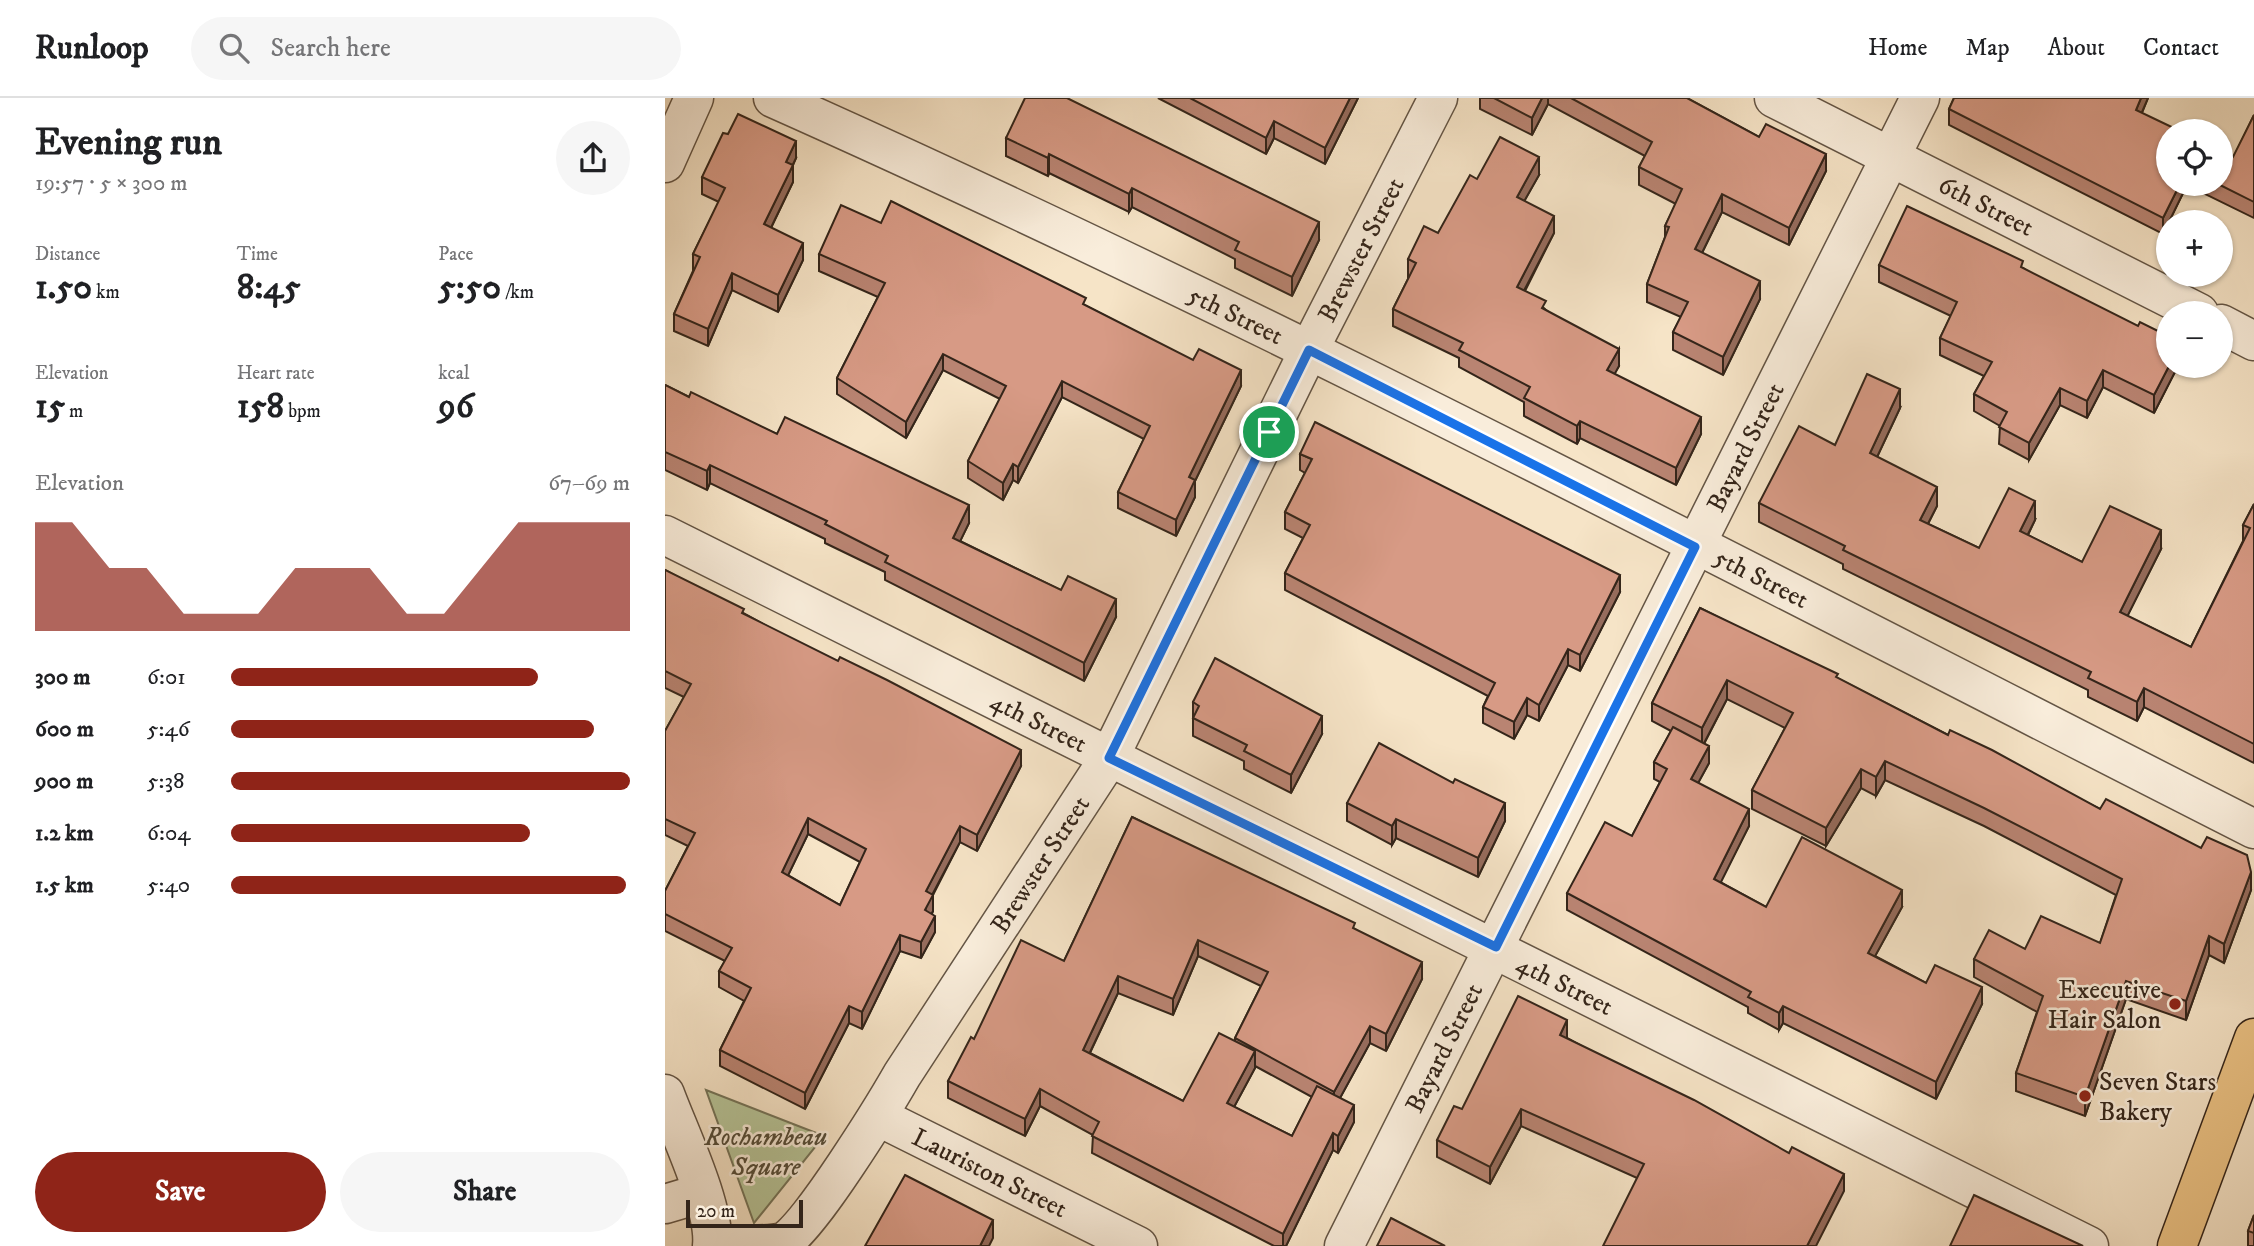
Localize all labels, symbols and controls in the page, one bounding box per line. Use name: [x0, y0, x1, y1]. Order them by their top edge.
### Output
search box: [191, 17, 681, 80]
text: Runloop: [35, 28, 149, 69]
icon: search: [215, 29, 253, 67]
text: Search here: [271, 32, 391, 65]
text: Home: [1868, 33, 1927, 63]
text: Map: [1965, 33, 2010, 63]
text: About: [2048, 33, 2105, 63]
text: Contact: [2143, 33, 2219, 63]
text: Evening run: [35, 119, 222, 167]
map controls: [2156, 119, 2233, 378]
button: locate: [2156, 119, 2233, 196]
button: share: [556, 121, 630, 195]
text: 19:57 · 5 × 300 m: [35, 169, 188, 198]
street label: 6th Street: [1932, 169, 2039, 245]
street label: Brewster Street: [1311, 172, 1412, 328]
button: +: [2156, 210, 2233, 287]
text: Distance: [35, 243, 100, 266]
text: Time: [237, 243, 278, 266]
text: Pace: [438, 243, 473, 266]
text: 1.50: [35, 266, 92, 310]
text: 8:45: [237, 266, 301, 310]
text: 5:50: [438, 266, 501, 310]
street label: 5th Street: [1182, 279, 1288, 353]
text: km: [92, 281, 120, 304]
text: /km: [501, 281, 534, 304]
button: −: [2156, 301, 2233, 378]
text: Elevation: [35, 362, 109, 385]
text: Heart rate: [237, 362, 315, 385]
text: kcal: [438, 362, 470, 385]
street label: Bayard Street: [1700, 377, 1793, 518]
text: 15: [35, 385, 65, 429]
text: 158: [237, 385, 284, 429]
text: 96: [438, 385, 474, 429]
text: m: [65, 400, 83, 423]
text: bpm: [284, 400, 321, 423]
pin: [1239, 402, 1299, 462]
icon: arrive: [1250, 413, 1288, 451]
text: Elevation: [35, 469, 124, 498]
text: 67–69 m: [548, 469, 630, 498]
street label: 5th Street: [1708, 541, 1814, 617]
text: 300 m: [35, 663, 91, 692]
text: 6:01: [147, 663, 186, 692]
street label: 4th Street: [984, 685, 1092, 761]
text: 600 m: [35, 715, 94, 744]
text: 5:46: [147, 715, 190, 744]
text: 900 m: [35, 767, 93, 796]
text: 5:38: [147, 767, 185, 796]
street label: Brewster Street: [984, 790, 1098, 940]
text: 1.2 km: [35, 819, 94, 848]
text: 6:04: [147, 819, 191, 848]
text: 1.5 km: [35, 871, 94, 900]
text: 5:40: [147, 871, 190, 900]
street label: 4th Street: [1510, 948, 1618, 1024]
place label: Executive Hair Salon: [2048, 974, 2161, 1037]
street label: Bayard Street: [1399, 978, 1491, 1118]
marker: Executive Hair Salon: [2167, 996, 2183, 1012]
place label: Seven Stars Bakery: [2099, 1066, 2216, 1129]
marker: Seven Stars Bakery: [2077, 1088, 2093, 1104]
park label: Rochambeau Square: [703, 1121, 828, 1184]
street label: Lauriston Street: [906, 1121, 1072, 1226]
button: Save: [35, 1152, 326, 1232]
button: Share: [340, 1152, 630, 1232]
scale bar: [686, 1197, 803, 1229]
text: 20 m: [697, 1200, 735, 1223]

